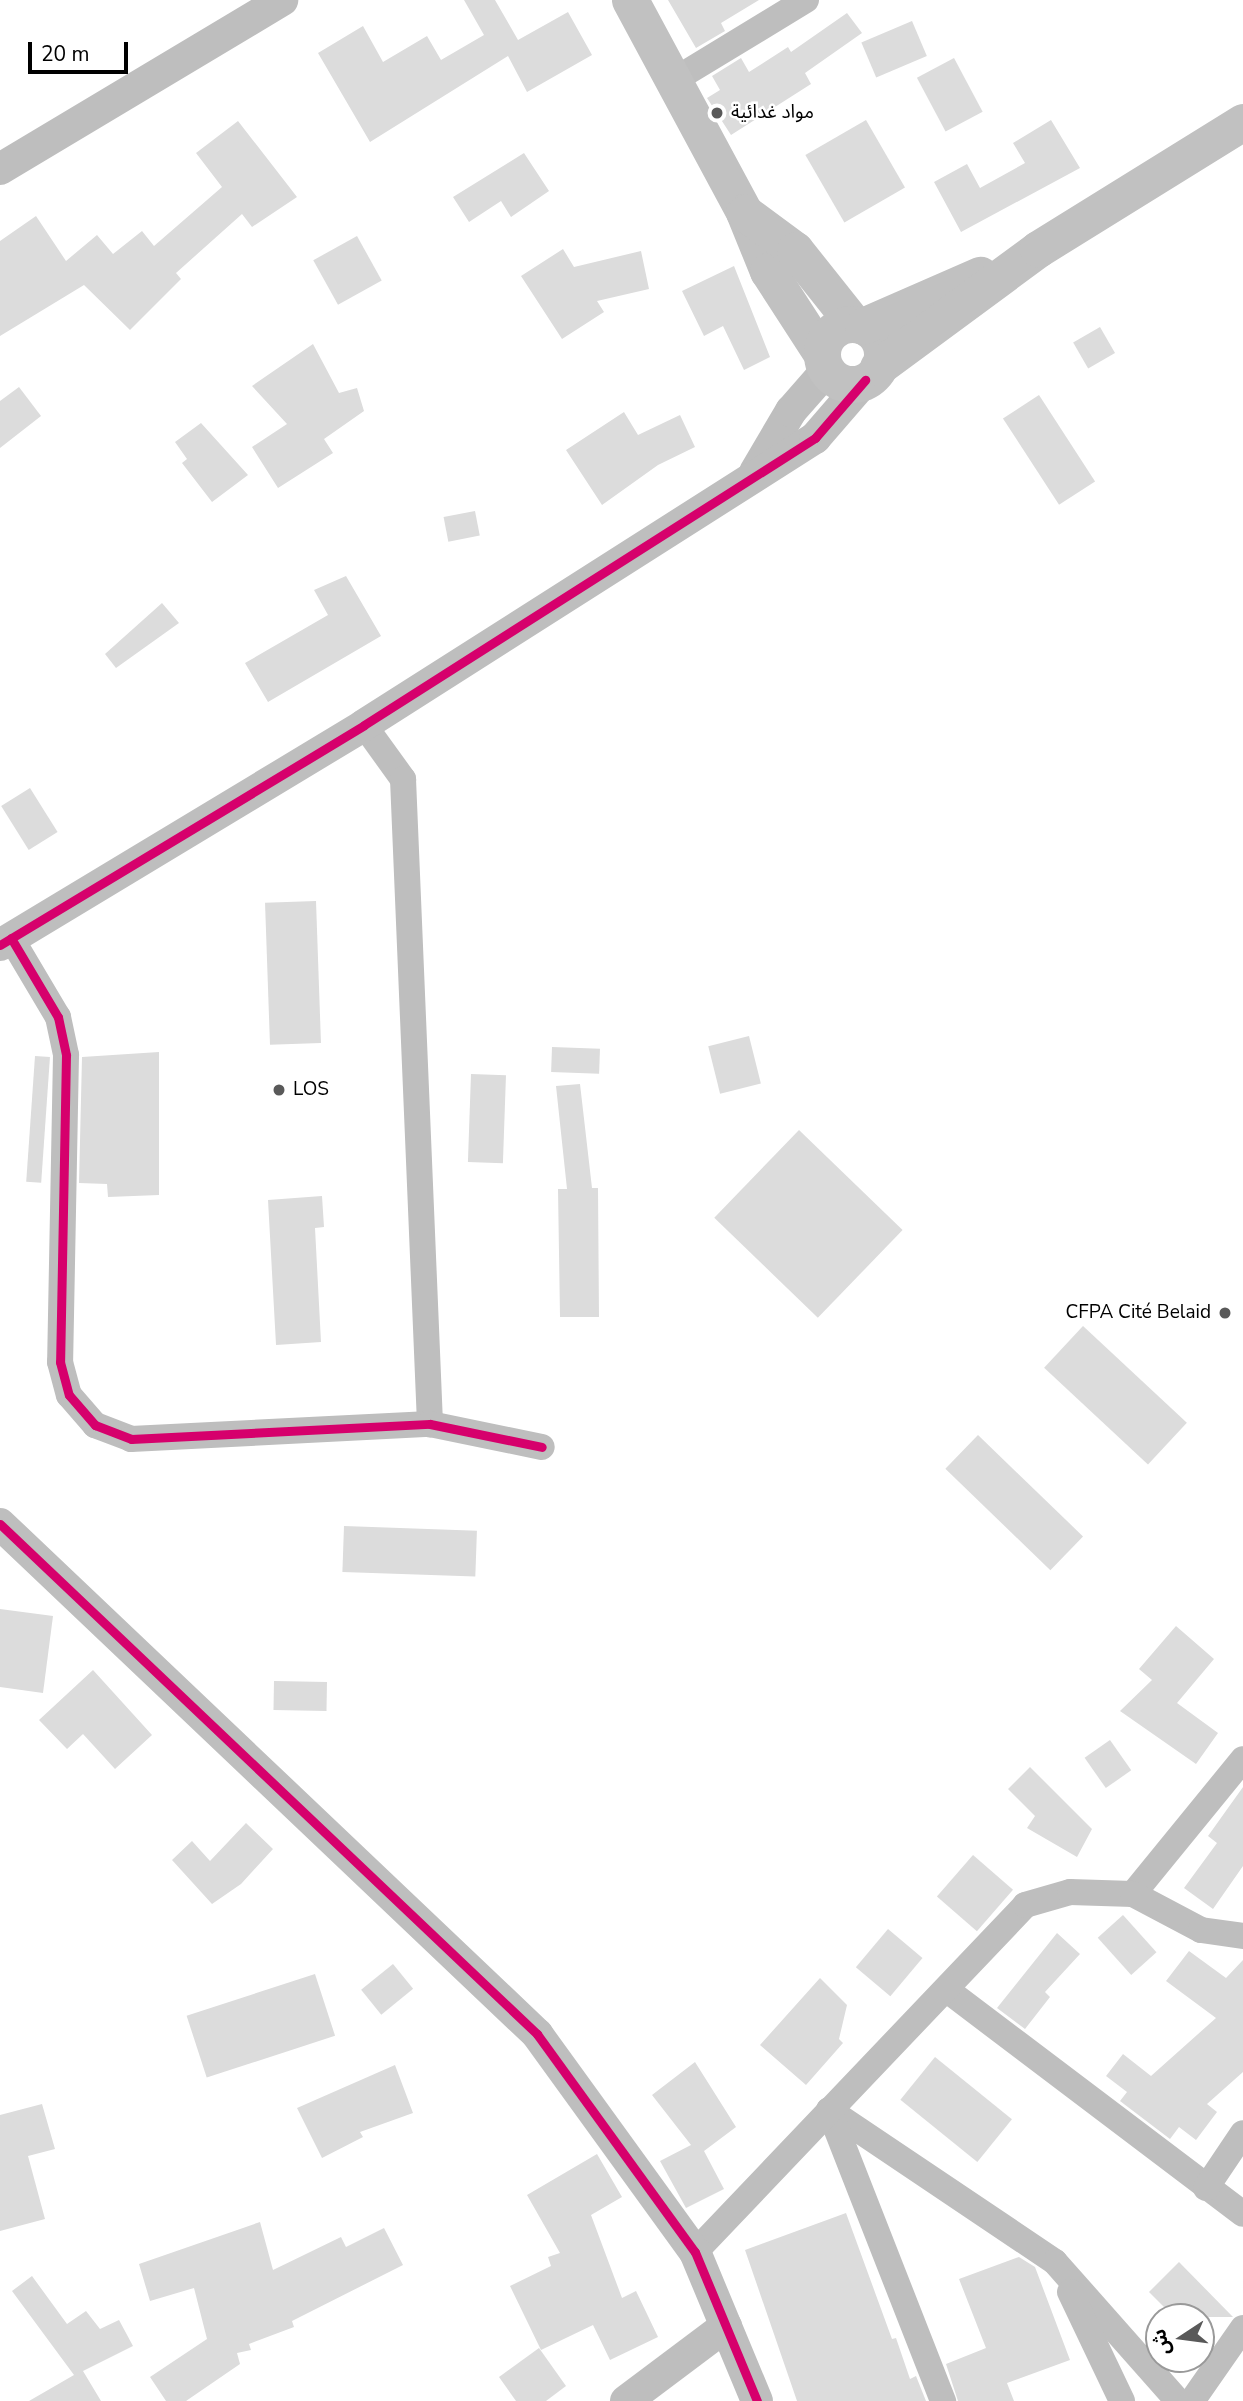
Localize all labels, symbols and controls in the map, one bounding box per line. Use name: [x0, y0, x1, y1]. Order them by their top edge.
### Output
scale bar: [32, 28, 131, 72]
text: 20 m: [41, 40, 90, 68]
place label: مواد غدائية: [731, 102, 814, 124]
marker: مواد غدائية: [709, 105, 725, 121]
place label: LOS: [293, 1079, 329, 1101]
marker: LOS: [271, 1082, 287, 1098]
place label: CFPA Cité Belaid: [1066, 1302, 1211, 1324]
marker: CFPA Cité Belaid: [1217, 1305, 1233, 1321]
north arrow: [1145, 2303, 1215, 2373]
text: ش: [1146, 2327, 1177, 2358]

